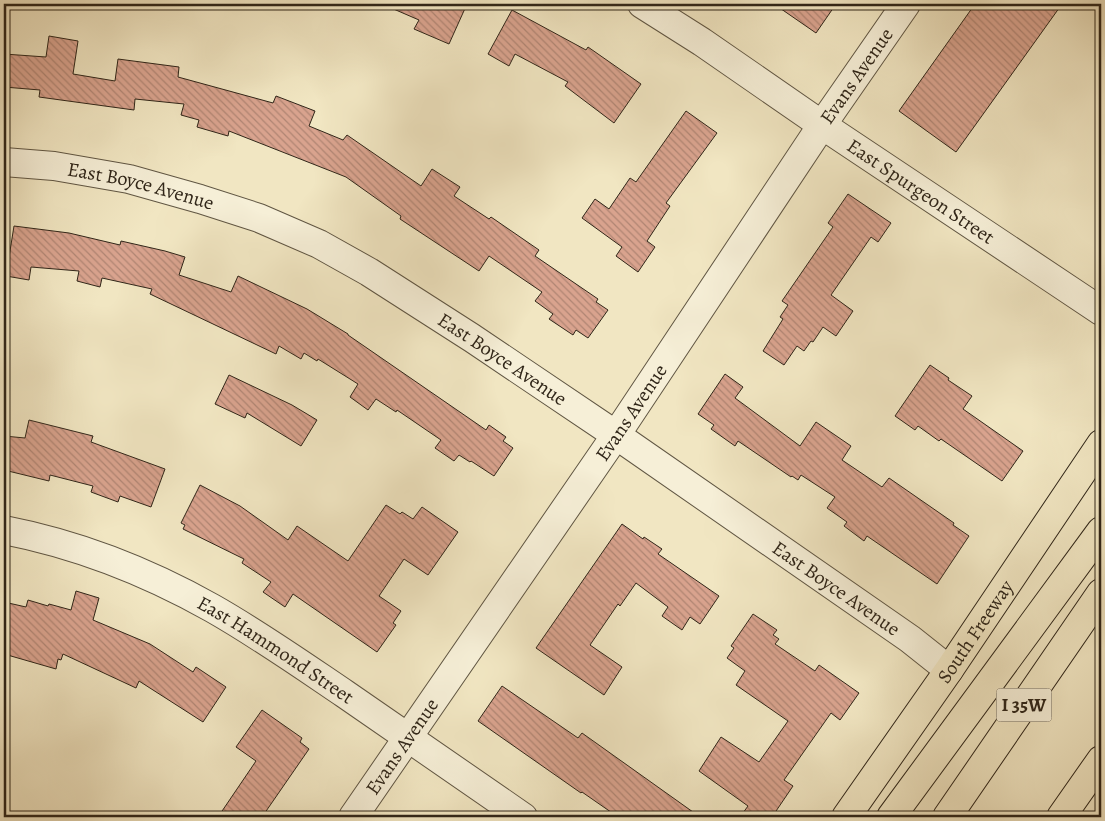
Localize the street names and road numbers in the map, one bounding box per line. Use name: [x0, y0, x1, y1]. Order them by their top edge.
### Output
street label: Evans Avenue: [813, 22, 899, 129]
street label: East Spurgeon Street: [842, 132, 1001, 250]
street label: East Boyce Avenue: [65, 155, 218, 216]
street label: East Boyce Avenue: [433, 306, 572, 412]
street label: Evans Avenue: [589, 358, 673, 466]
street label: East Boyce Avenue: [767, 534, 906, 642]
street label: South Freeway: [930, 574, 1020, 688]
street label: East Hammond Street: [193, 589, 360, 710]
road number: I 35W: [996, 688, 1052, 722]
street label: Evans Avenue: [359, 692, 445, 800]

